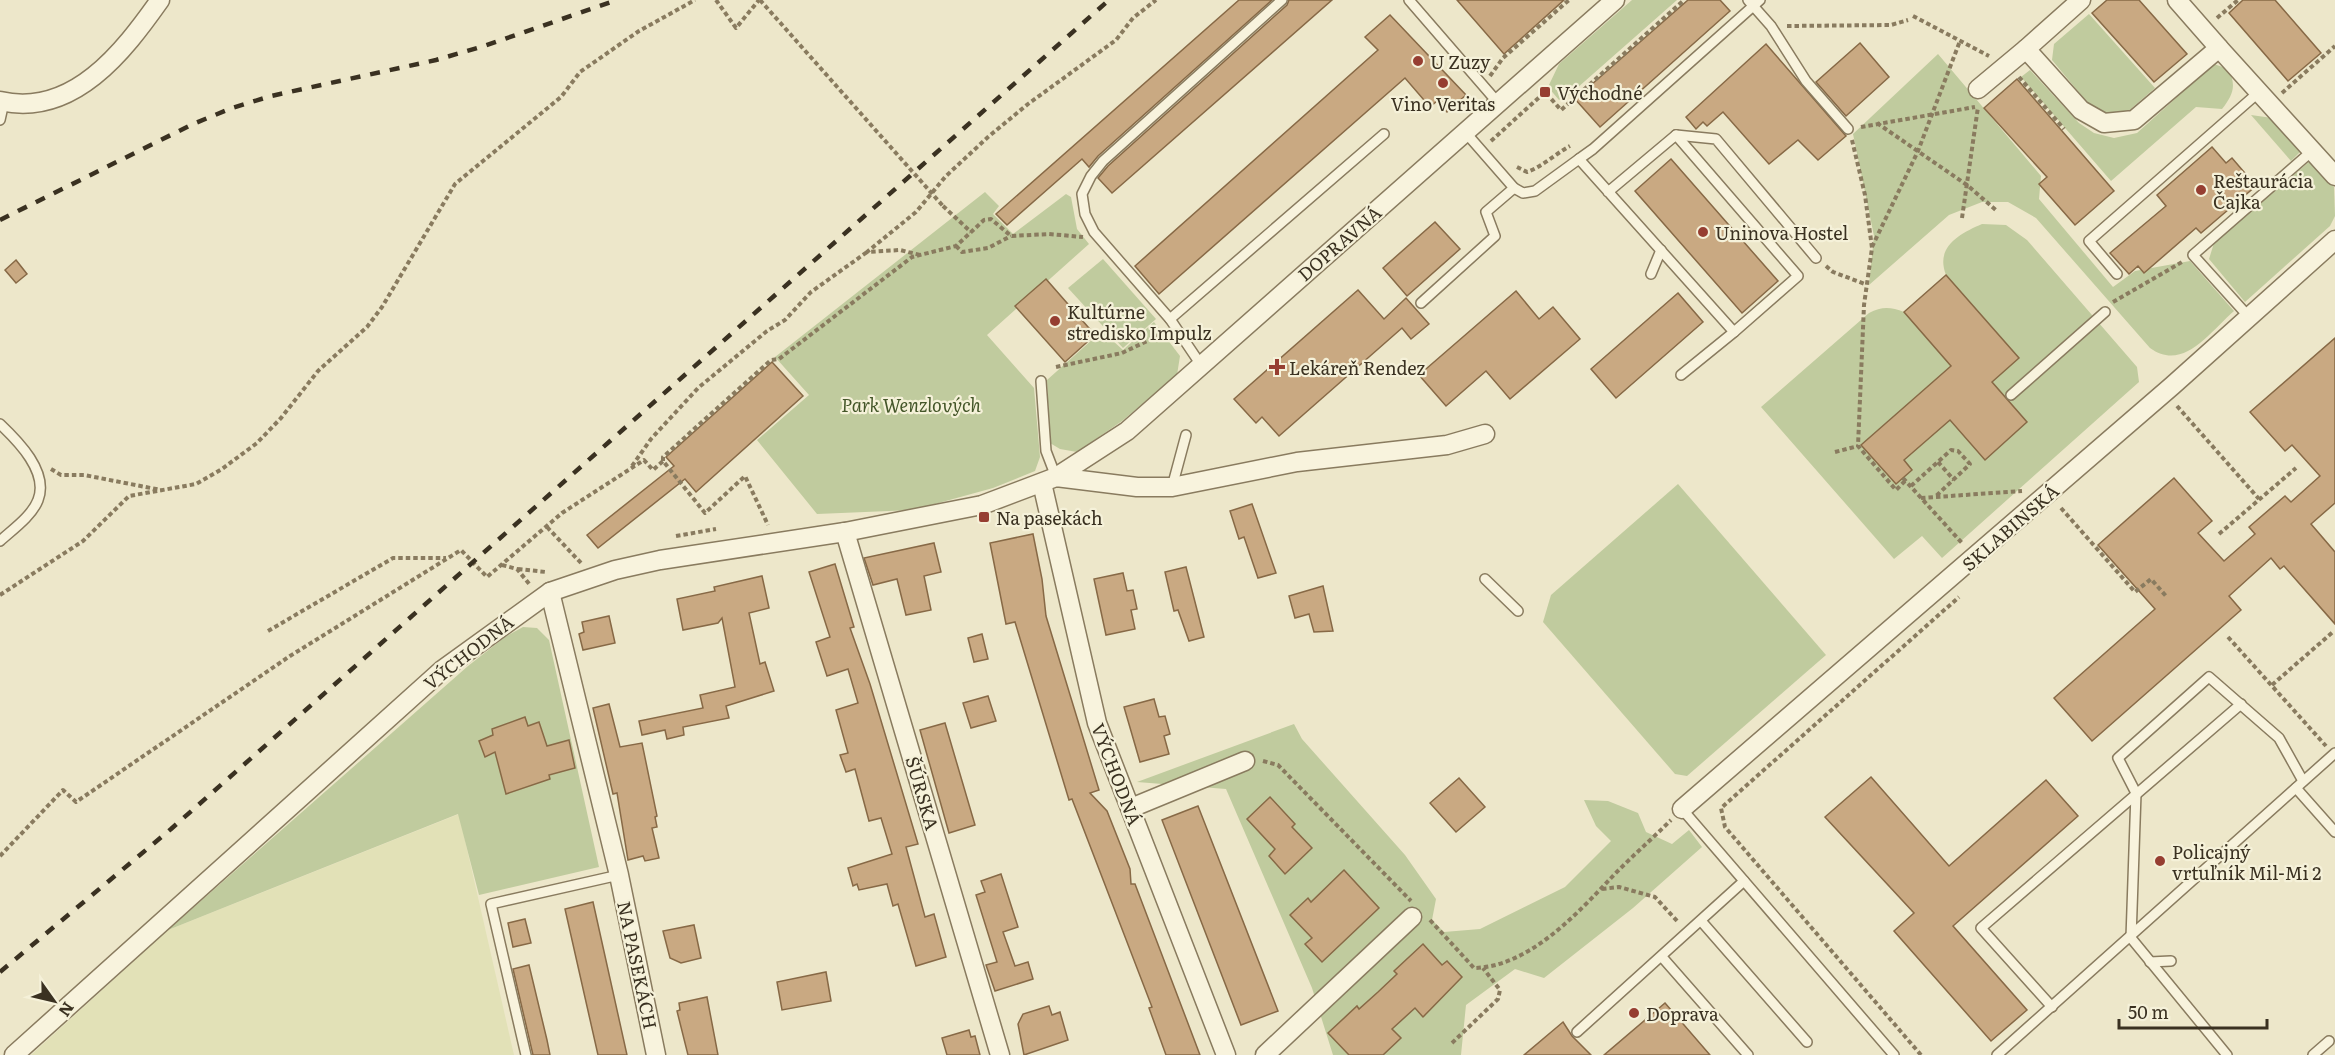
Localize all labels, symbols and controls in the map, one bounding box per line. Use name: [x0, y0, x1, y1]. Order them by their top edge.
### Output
place label: U Zuzy: [1430, 48, 1491, 75]
marker: U Zuzy: [1411, 54, 1425, 68]
marker: Vino Veritas: [1436, 76, 1450, 90]
place label: Východné: [1557, 79, 1643, 106]
marker: Východné: [1538, 85, 1552, 99]
place label: Vino Veritas: [1391, 90, 1495, 117]
place label: Reštaurácia Čajka: [2213, 167, 2313, 215]
marker: Reštaurácia Čajka: [2194, 183, 2208, 197]
street label: DOPRAVNÁ: [1291, 199, 1387, 287]
place label: Uninova Hostel: [1715, 219, 1848, 246]
marker: Uninova Hostel: [1696, 225, 1710, 239]
place label: Kultúrne stredisko Impulz: [1067, 298, 1212, 346]
marker: Kultúrne stredisko Impulz: [1048, 314, 1062, 328]
place label: Lekáreň Rendez: [1289, 354, 1426, 381]
marker: Lekáreň Rendez: [1270, 360, 1284, 374]
park label: Park Wenzlových: [841, 391, 981, 418]
street label: SKLABINSKÁ: [1956, 477, 2064, 577]
place label: Na pasekách: [996, 504, 1103, 531]
marker: Na pasekách: [977, 510, 991, 524]
street label: VÝCHODNÁ: [417, 608, 519, 696]
street label: VÝCHODNÁ: [1085, 719, 1149, 829]
street label: ŠÚRSKA: [900, 753, 946, 833]
place label: Policajný vrtuľník Mil-Mi 2: [2172, 838, 2321, 886]
marker: Policajný vrtuľník Mil-Mi 2: [2153, 854, 2167, 868]
street label: NA PASEKÁCH: [611, 898, 665, 1032]
north arrow: [24, 971, 84, 1031]
scale bar: [2119, 992, 2268, 1030]
text: N: [54, 998, 81, 1022]
text: 50 m: [2128, 998, 2169, 1025]
place label: Doprava: [1646, 1000, 1719, 1027]
marker: Doprava: [1627, 1006, 1641, 1020]

